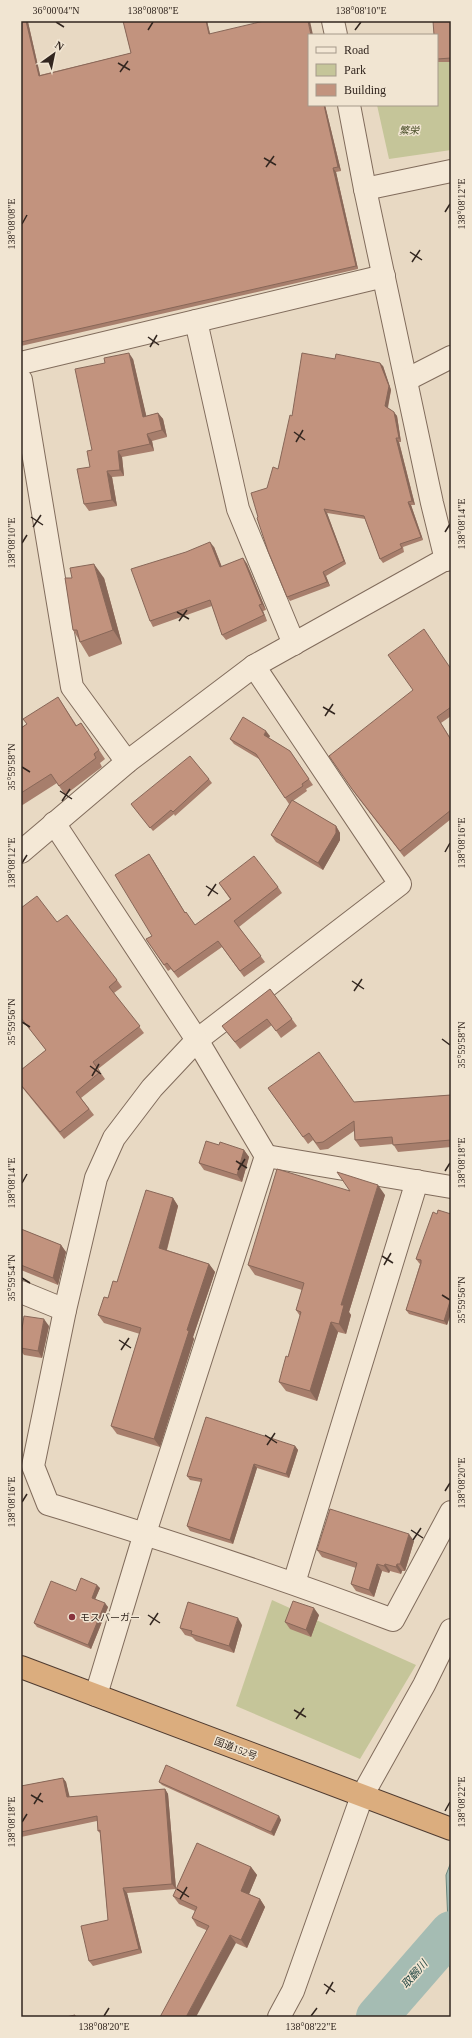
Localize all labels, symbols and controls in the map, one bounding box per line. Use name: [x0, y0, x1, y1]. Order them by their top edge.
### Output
text: 36°00'04"N: [32, 5, 80, 16]
text: 138°08'08"E: [128, 5, 179, 16]
text: 138°08'10"E: [336, 5, 387, 16]
north arrow: [34, 34, 74, 74]
legend: [308, 34, 438, 106]
text: N: [53, 38, 66, 53]
text: Road: [344, 43, 369, 57]
text: Park: [344, 63, 366, 77]
text: Building: [344, 83, 386, 97]
park label: 繁栄: [399, 125, 420, 136]
text: 138°08'12"E: [456, 179, 467, 230]
text: 138°08'08"E: [6, 199, 17, 250]
text: 138°08'14"E: [456, 499, 467, 550]
text: 138°08'10"E: [6, 518, 17, 569]
text: 35°59'58"N: [6, 743, 17, 791]
text: 138°08'16"E: [456, 818, 467, 869]
text: 138°08'12"E: [6, 838, 17, 889]
text: 35°59'56"N: [6, 998, 17, 1046]
text: 35°59'58"N: [456, 1021, 467, 1069]
text: 138°08'18"E: [456, 1138, 467, 1189]
text: 138°08'14"E: [6, 1158, 17, 1209]
text: 35°59'54"N: [6, 1254, 17, 1302]
text: 35°59'56"N: [456, 1276, 467, 1324]
text: 138°08'20"E: [456, 1458, 467, 1509]
text: 138°08'16"E: [6, 1477, 17, 1528]
marker: モスバーガー: [67, 1612, 77, 1622]
place label: モスバーガー: [80, 1612, 140, 1623]
street label: 国道152号: [213, 1735, 259, 1762]
text: 138°08'22"E: [456, 1777, 467, 1828]
text: 138°08'18"E: [6, 1797, 17, 1848]
water label: 取飜川: [399, 1957, 430, 1990]
text: 138°08'20"E: [79, 2021, 130, 2032]
text: 138°08'22"E: [286, 2021, 337, 2032]

